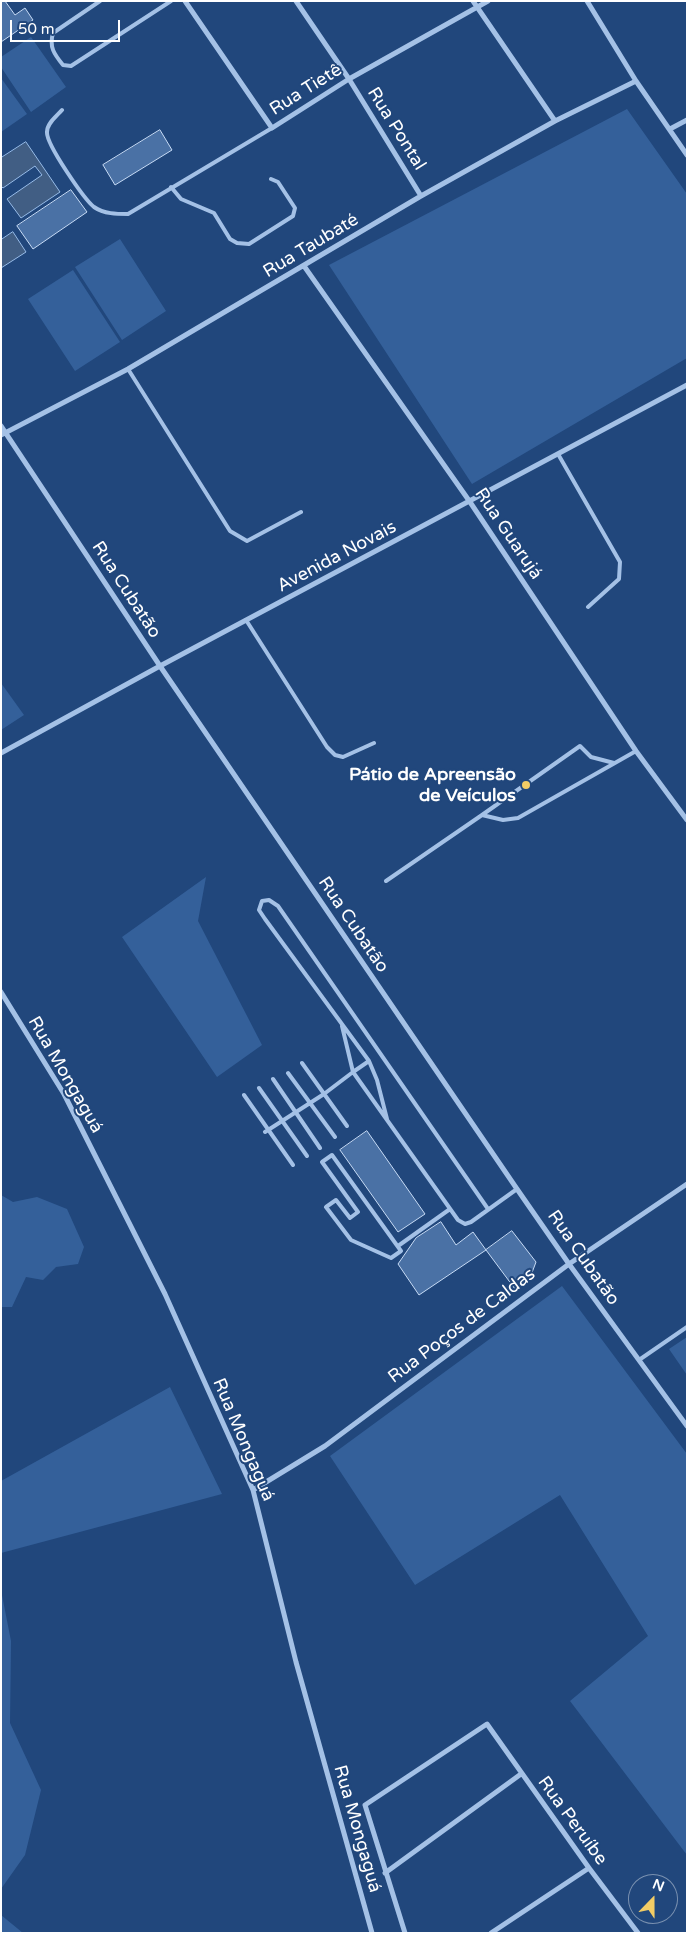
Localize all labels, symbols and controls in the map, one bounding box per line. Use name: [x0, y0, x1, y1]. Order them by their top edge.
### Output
scale bar: [12, 10, 122, 42]
text: 50 m: [18, 20, 55, 38]
street label: Rua Tietê: [266, 59, 346, 121]
street label: Rua Pontal: [362, 84, 430, 174]
street label: Rua Taubaté: [259, 209, 363, 283]
street label: Rua Guarujá: [469, 484, 547, 584]
street label: Avenida Novais: [274, 517, 400, 597]
street label: Rua Cubatão: [87, 538, 165, 642]
place label: Pátio de Apreensão de Veículos: [349, 764, 516, 806]
marker: Pátio de Apreensão de Veículos: [520, 779, 532, 791]
street label: Rua Cubatão: [313, 873, 393, 977]
street label: Rua Mongaguá: [23, 1013, 107, 1137]
street label: Rua Cubatão: [542, 1206, 624, 1310]
street label: Rua Poços de Caldas: [384, 1264, 540, 1388]
street label: Rua Mongaguá: [207, 1375, 279, 1505]
street label: Rua Mongaguá: [328, 1763, 386, 1895]
street label: Rua Peruíbe: [533, 1772, 611, 1870]
north arrow: [628, 1874, 678, 1924]
text: N: [650, 1876, 667, 1896]

